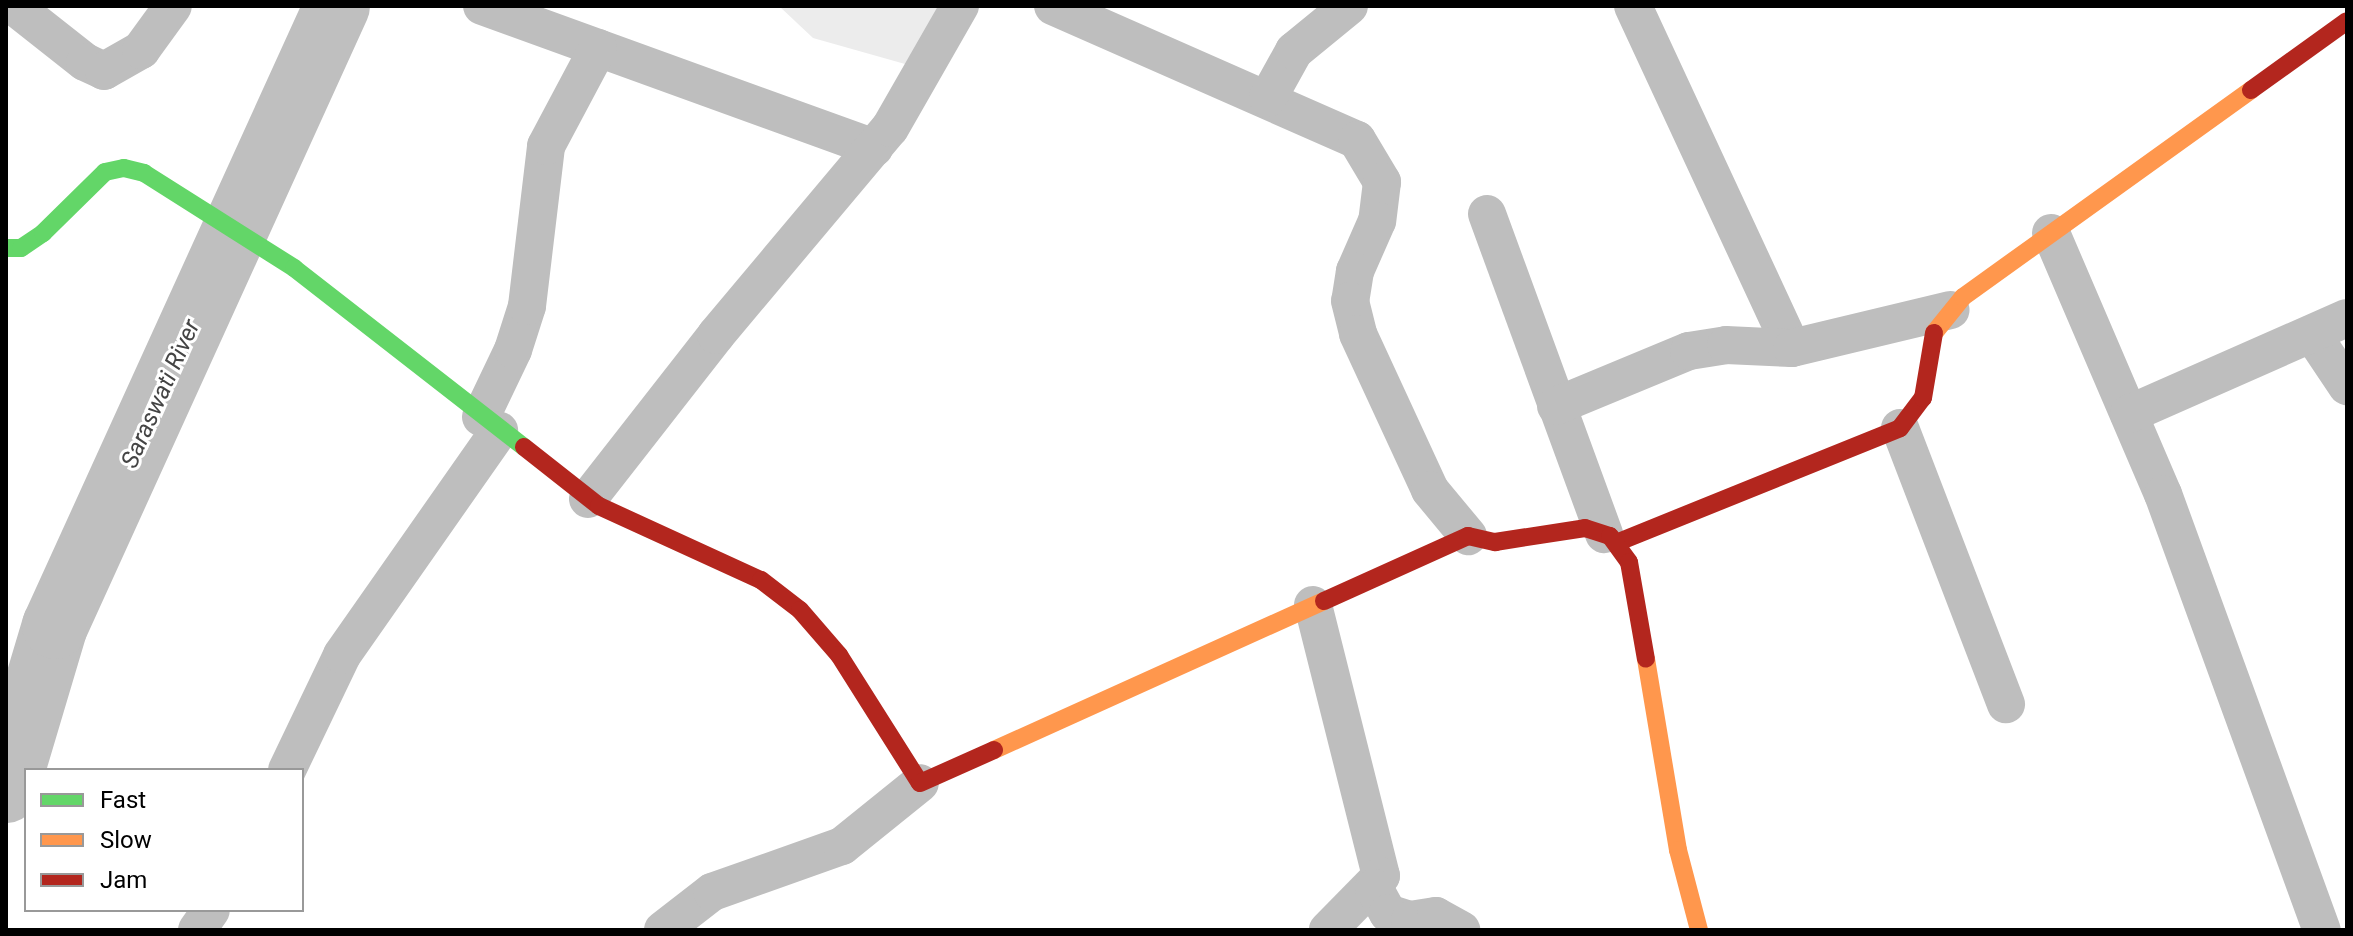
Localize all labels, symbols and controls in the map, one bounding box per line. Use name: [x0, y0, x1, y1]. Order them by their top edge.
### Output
water label: Saraswati River: [115, 315, 207, 473]
legend: [24, 768, 304, 912]
text: Fast: [100, 786, 146, 814]
text: Slow: [100, 826, 152, 854]
text: Jam: [100, 866, 147, 894]

